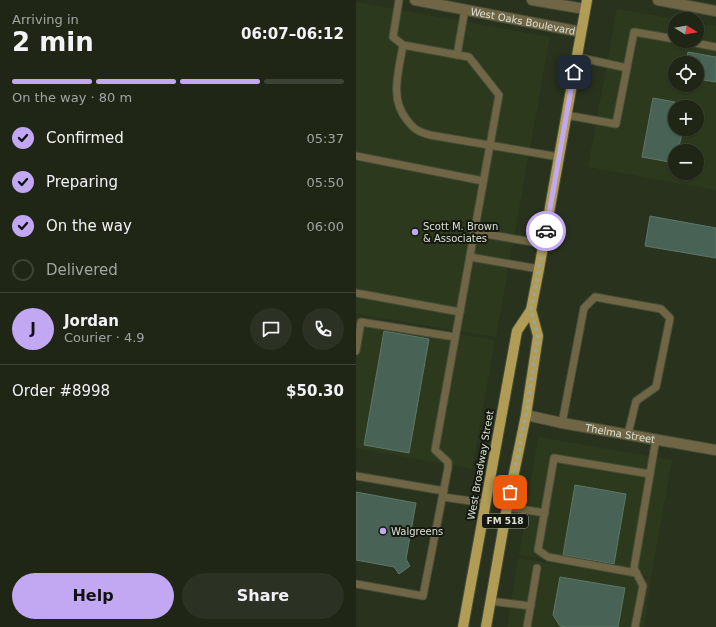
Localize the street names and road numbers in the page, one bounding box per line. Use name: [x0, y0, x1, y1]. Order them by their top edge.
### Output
street label: West Oaks Boulevard: [470, 6, 576, 37]
street label: West Broadway Street: [465, 409, 496, 521]
street label: Thelma Street: [583, 422, 656, 445]
road number: FM 518: [482, 514, 528, 528]

